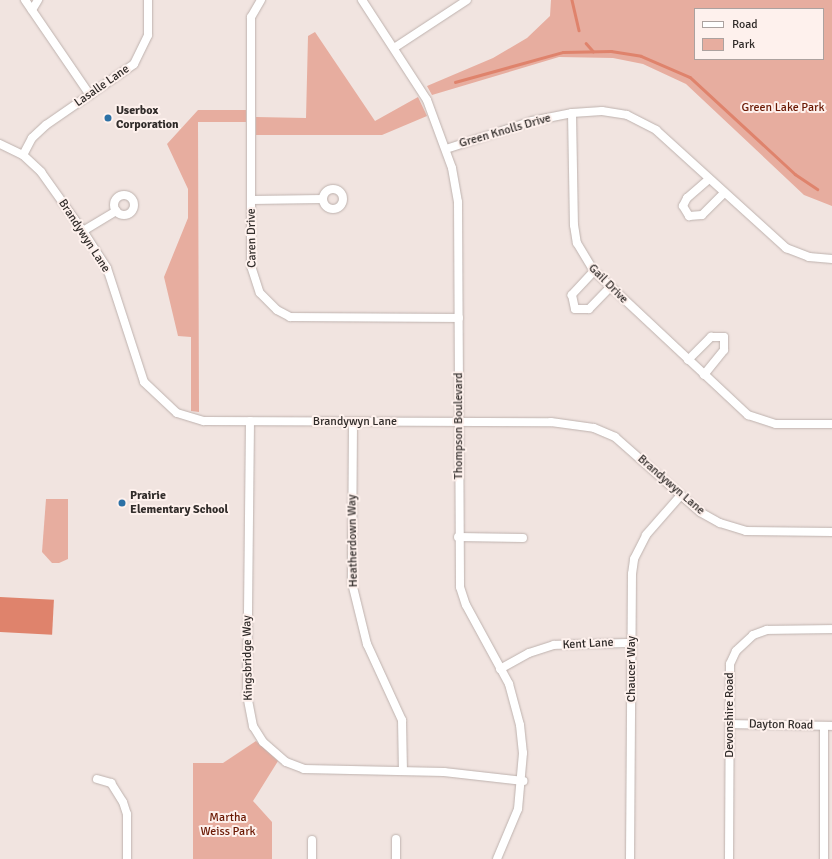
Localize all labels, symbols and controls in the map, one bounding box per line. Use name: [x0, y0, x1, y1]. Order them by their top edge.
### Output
legend: [694, 8, 824, 60]
text: Road: [732, 17, 758, 32]
text: Park: [732, 37, 755, 52]
street label: Lasalle Lane: [72, 62, 132, 110]
park label: Green Lake Park: [742, 101, 824, 115]
place label: Userbox Corporation: [116, 104, 179, 132]
street label: Green Knolls Drive: [458, 111, 552, 151]
marker: Userbox Corporation: [103, 113, 113, 123]
street label: Brandywyn Lane: [55, 197, 113, 275]
street label: Caren Drive: [244, 208, 260, 268]
street label: Gail Drive: [585, 261, 631, 307]
street label: Thompson Boulevard: [452, 373, 466, 479]
street label: Brandywyn Lane: [313, 415, 397, 429]
street label: Brandywyn Lane: [634, 452, 708, 518]
place label: Prairie Elementary School: [130, 489, 228, 517]
street label: Heatherdown Way: [345, 495, 361, 587]
marker: Prairie Elementary School: [117, 498, 127, 508]
street label: Kingsbridge Way: [240, 615, 256, 701]
street label: Kent Lane: [562, 635, 614, 653]
street label: Chaucer Way: [625, 636, 639, 702]
street label: Devonshire Road: [723, 672, 737, 758]
street label: Dayton Road: [749, 717, 813, 733]
park label: Martha Weiss Park: [200, 811, 256, 839]

